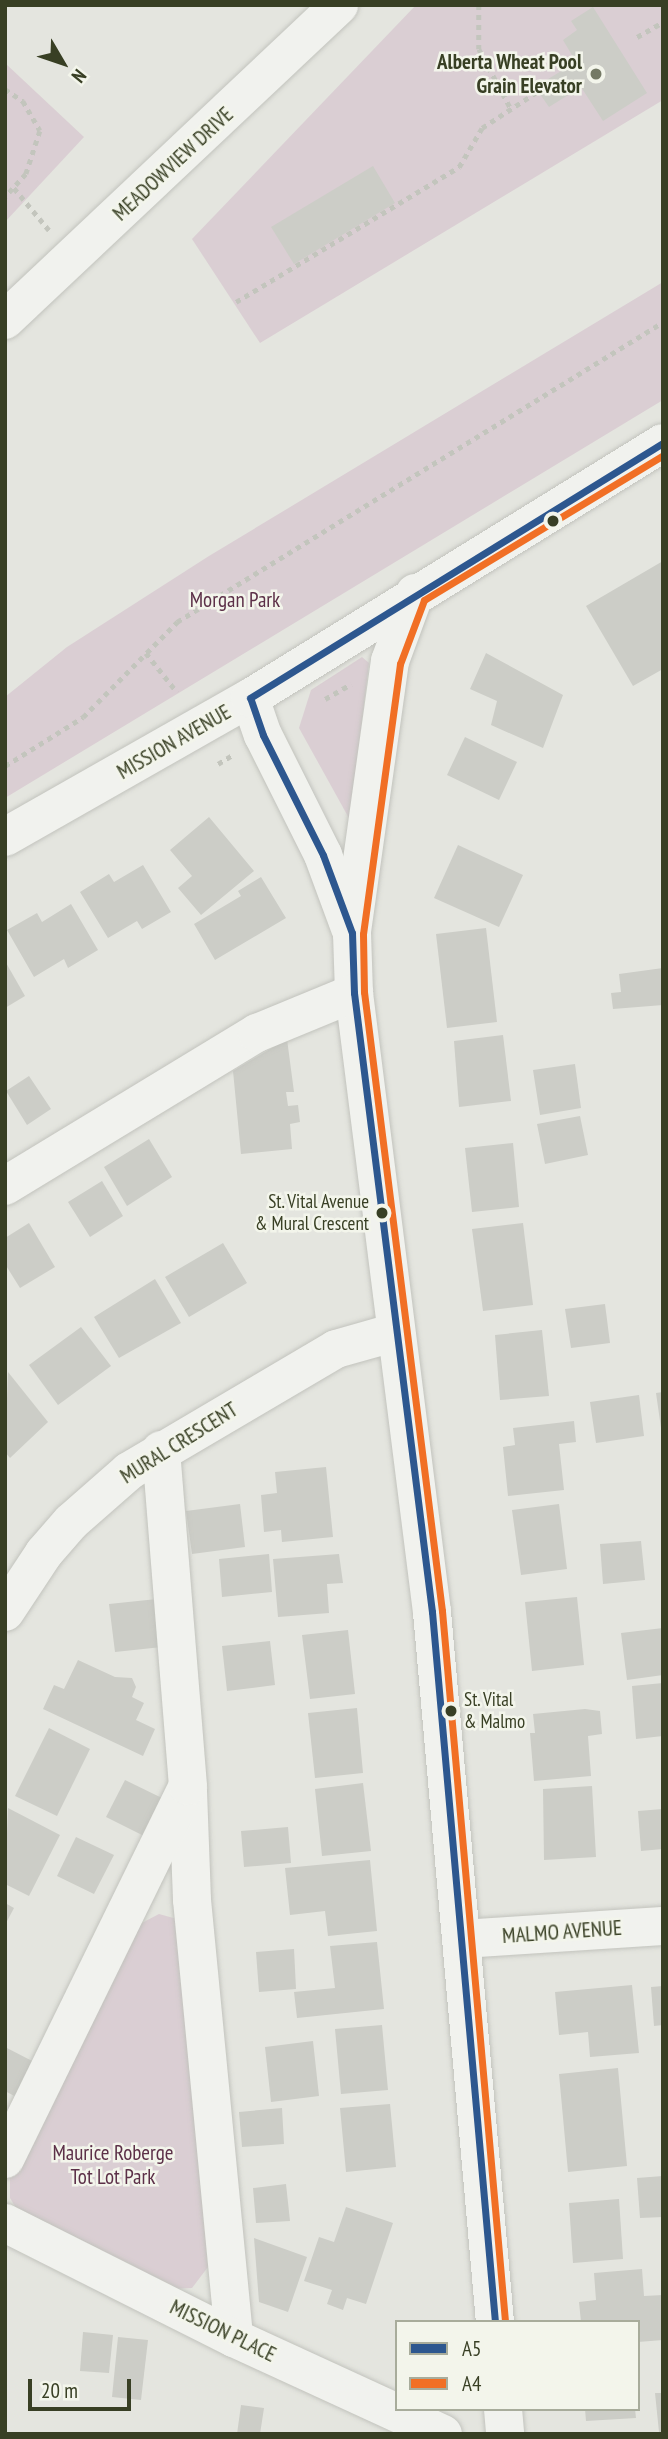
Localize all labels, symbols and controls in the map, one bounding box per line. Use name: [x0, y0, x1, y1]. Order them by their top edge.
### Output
north arrow: [28, 28, 98, 98]
place label: Alberta Wheat Pool Grain Elevator: [437, 49, 582, 99]
text: N: [67, 65, 92, 88]
marker: Alberta Wheat Pool Grain Elevator: [588, 66, 604, 82]
street label: MEADOWVIEW DRIVE: [108, 102, 238, 226]
unlabelled marker: [546, 514, 560, 528]
park label: Morgan Park: [190, 587, 280, 613]
street label: MISSION AVENUE: [112, 699, 236, 785]
place label: St. Vital Avenue & Mural Crescent: [255, 1191, 369, 1235]
marker: St. Vital Avenue & Mural Crescent: [375, 1206, 389, 1220]
street label: MURAL CRESCENT: [115, 1397, 243, 1489]
place label: St. Vital & Malmo: [464, 1689, 525, 1733]
marker: St. Vital & Malmo: [444, 1704, 458, 1718]
street label: MALMO AVENUE: [501, 1915, 623, 1949]
park label: Maurice Roberge Tot Lot Park: [52, 2140, 174, 2190]
street label: MISSION PLACE: [166, 2295, 280, 2367]
legend: [395, 2320, 640, 2411]
text: A5: [462, 2335, 481, 2362]
scale bar: [32, 2366, 135, 2410]
text: A4: [462, 2370, 481, 2397]
text: 20 m: [41, 2377, 78, 2404]

